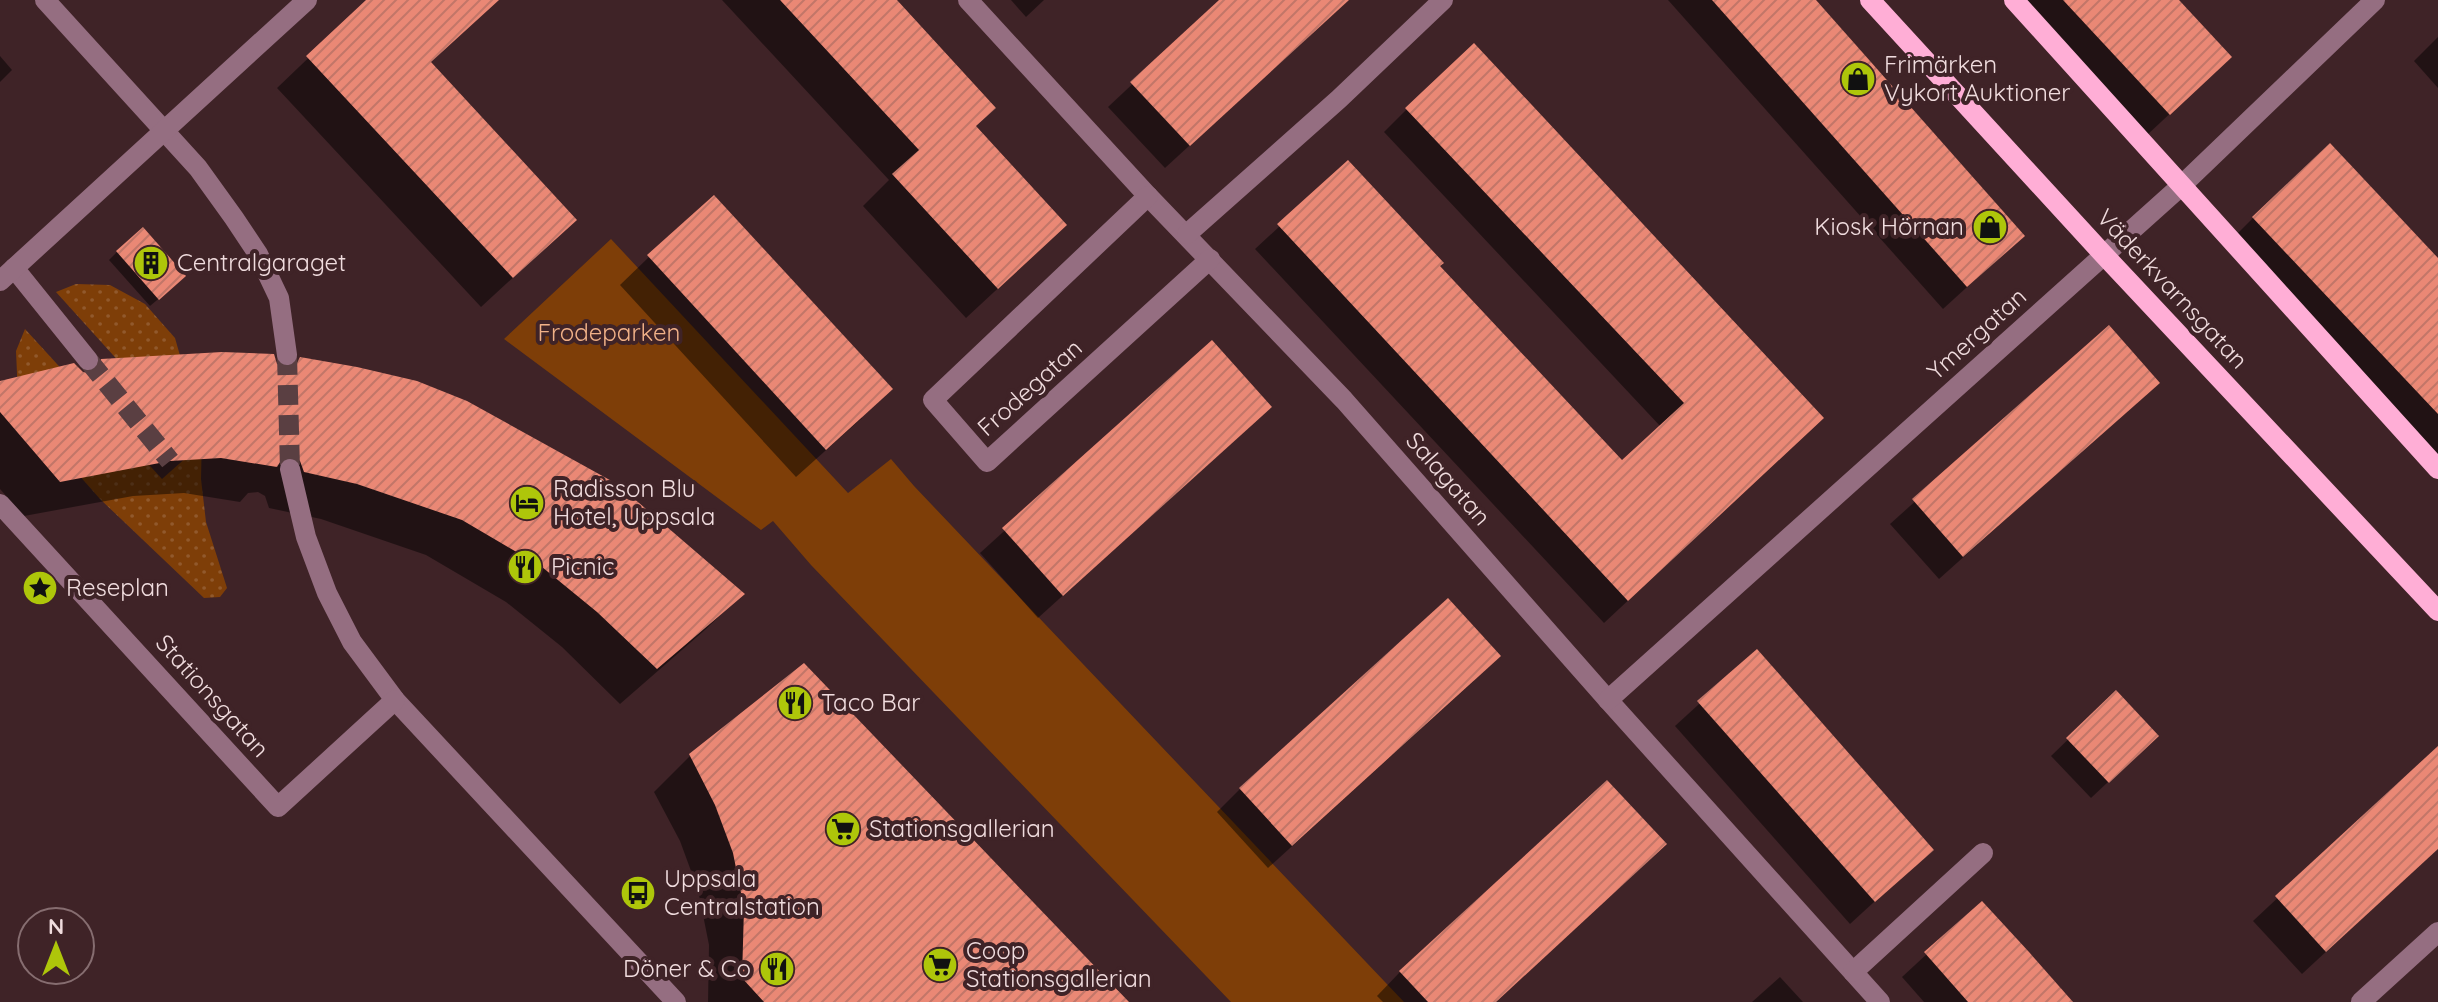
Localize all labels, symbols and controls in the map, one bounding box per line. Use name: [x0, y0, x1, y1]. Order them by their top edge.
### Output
place label: Frimärken Vykort Auktioner: [1884, 49, 2071, 107]
shop icon: Frimärken Vykort Auktioner: [1839, 60, 1877, 98]
street label: Väderkvarnsgatan: [2091, 202, 2255, 375]
shop icon: Kiosk Hörnan: [1971, 208, 2009, 246]
place label: Kiosk Hörnan: [1814, 211, 1964, 241]
building icon: Centralgaraget: [132, 244, 170, 282]
place label: Centralgaraget: [177, 247, 346, 277]
street label: Ymergatan: [1921, 281, 2032, 386]
park label: Frodeparken: [538, 317, 680, 347]
street label: Frodegatan: [971, 332, 1088, 442]
street label: Salagatan: [1400, 425, 1497, 531]
place label: Radisson Blu Hotel, Uppsala: [553, 473, 715, 531]
hotel icon: Radisson Blu Hotel, Uppsala: [508, 484, 546, 522]
restaurant icon: Picnic: [506, 548, 544, 586]
place label: Picnic: [551, 551, 614, 581]
place icon: Reseplan: [21, 569, 59, 607]
place label: Reseplan: [66, 572, 169, 602]
street label: Stationsgatan: [150, 628, 276, 763]
restaurant icon: Taco Bar: [776, 684, 814, 722]
place label: Taco Bar: [821, 687, 921, 717]
supermarket icon: Stationsgallerian: [824, 810, 862, 848]
place label: Stationsgallerian: [869, 813, 1055, 843]
place label: Uppsala Centralstation: [664, 863, 820, 921]
bus stop icon: Uppsala Centralstation: [619, 874, 657, 912]
north arrow: [16, 906, 96, 986]
text: N: [48, 912, 64, 940]
place label: Coop Stationsgallerian: [966, 935, 1152, 993]
supermarket icon: Coop Stationsgallerian: [921, 946, 959, 984]
restaurant icon: Döner & Co: [758, 950, 796, 988]
place label: Döner & Co: [623, 953, 751, 983]

